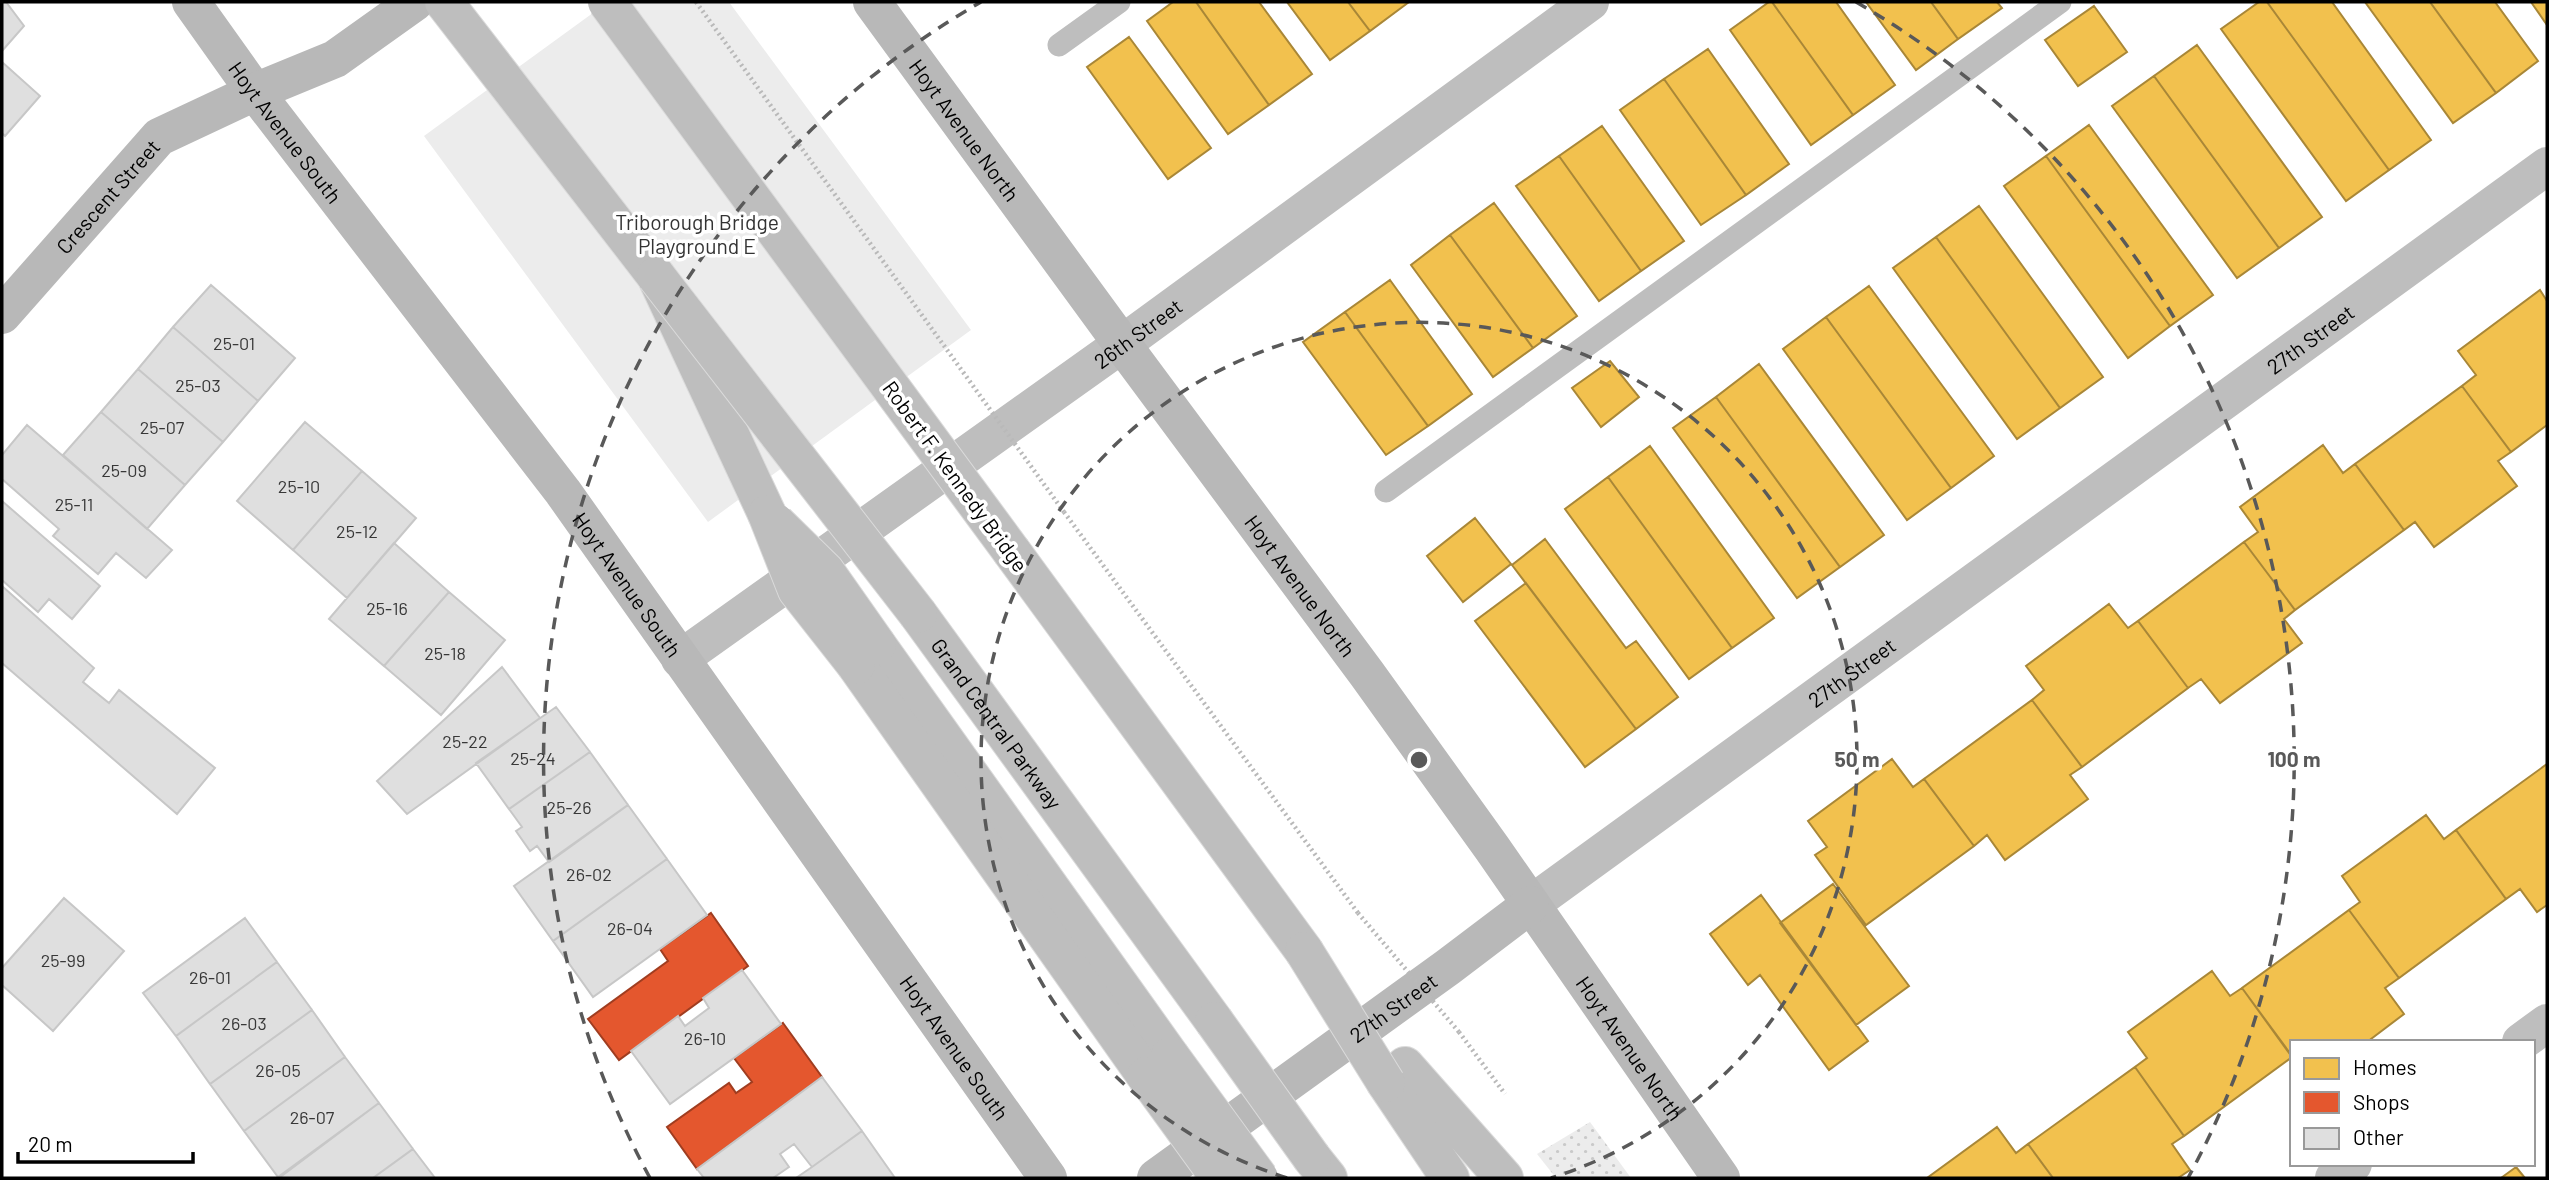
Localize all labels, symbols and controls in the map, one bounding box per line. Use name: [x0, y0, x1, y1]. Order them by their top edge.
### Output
street label: Hoyt Avenue North: [905, 54, 1025, 206]
street label: Hoyt Avenue South: [224, 56, 348, 208]
street label: Crescent Street: [50, 133, 164, 258]
park label: Triborough Bridge Playground E: [615, 209, 779, 258]
street label: 26th Street: [1089, 292, 1186, 373]
street label: 27th Street: [2261, 298, 2358, 378]
house number: 25-01: [213, 332, 255, 354]
house number: 25-03: [175, 374, 221, 396]
street label: Robert F. Kennedy Bridge: [878, 376, 1034, 576]
house number: 25-07: [140, 416, 185, 438]
house number: 25-09: [101, 459, 147, 481]
house number: 25-10: [278, 475, 320, 497]
house number: 25-11: [55, 493, 93, 515]
street label: Hoyt Avenue South: [568, 507, 688, 661]
street label: Hoyt Avenue North: [1240, 510, 1362, 661]
house number: 25-12: [336, 520, 378, 542]
house number: 25-16: [366, 597, 408, 619]
street label: 27th Street: [1803, 632, 1900, 712]
street label: Grand Central Parkway: [927, 633, 1068, 814]
house number: 25-18: [424, 642, 466, 664]
house number: 25-22: [442, 730, 488, 752]
text: 50 m: [1834, 746, 1880, 771]
text: 100 m: [2267, 746, 2321, 771]
house number: 25-24: [510, 747, 556, 769]
centre of rings: [1407, 748, 1431, 772]
house number: 25-26: [547, 796, 591, 818]
house number: 26-02: [566, 863, 612, 885]
house number: 26-04: [607, 917, 653, 939]
house number: 25-99: [41, 949, 85, 971]
house number: 26-01: [189, 966, 231, 988]
street label: 27th Street: [1344, 967, 1441, 1047]
street label: Hoyt Avenue South: [896, 970, 1015, 1124]
street label: Hoyt Avenue North: [1572, 971, 1689, 1125]
house number: 26-03: [221, 1012, 267, 1034]
house number: 26-10: [684, 1027, 726, 1049]
legend: [2290, 1040, 2535, 1166]
text: Homes: [2353, 1054, 2417, 1079]
house number: 26-05: [255, 1059, 301, 1081]
text: Shops: [2353, 1089, 2410, 1114]
house number: 26-07: [290, 1106, 335, 1128]
scale bar: [18, 1120, 192, 1164]
text: Other: [2353, 1124, 2404, 1149]
text: 20 m: [28, 1131, 73, 1156]

